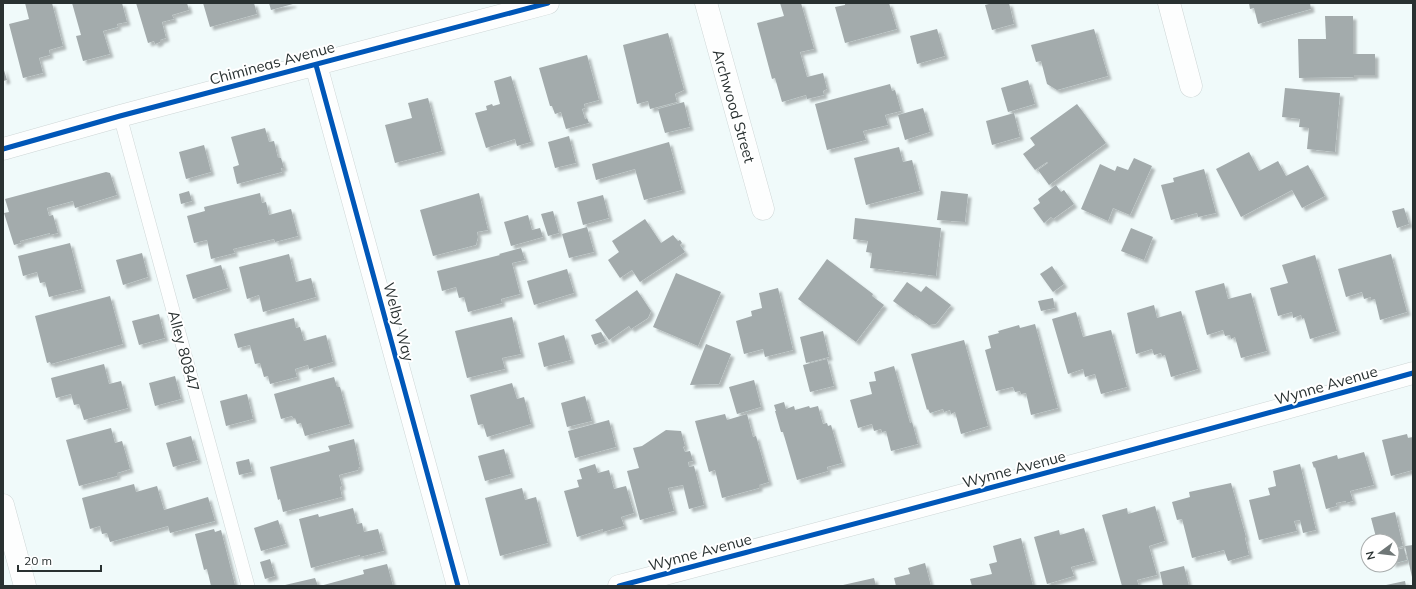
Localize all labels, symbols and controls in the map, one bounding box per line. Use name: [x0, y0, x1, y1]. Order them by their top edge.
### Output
street label: Chimineas Avenue: [207, 37, 337, 89]
street label: Archwood Street: [709, 47, 759, 165]
street label: Welby Way: [379, 280, 419, 364]
street label: Alley 80847: [164, 308, 204, 394]
street label: Wynne Avenue: [1272, 361, 1380, 409]
street label: Wynne Avenue: [960, 446, 1068, 492]
street label: Wynne Avenue: [646, 529, 754, 575]
north arrow: [1360, 533, 1400, 573]
scale bar: [18, 547, 101, 573]
text: N: [1363, 550, 1378, 561]
text: 20 m: [24, 553, 52, 568]

